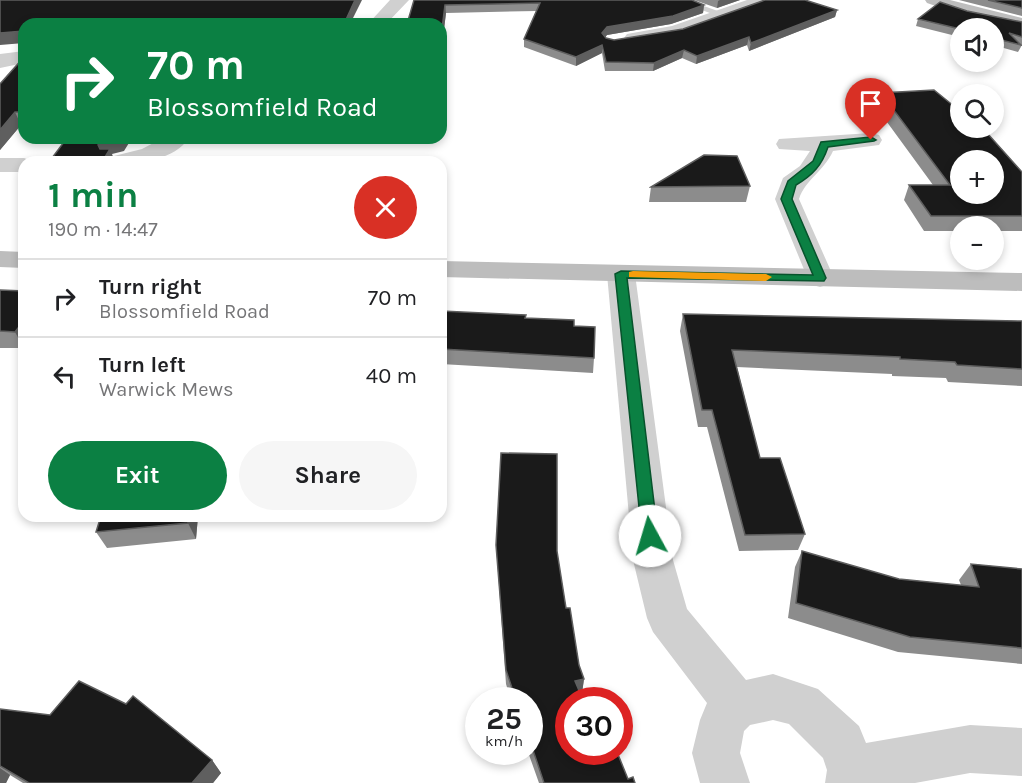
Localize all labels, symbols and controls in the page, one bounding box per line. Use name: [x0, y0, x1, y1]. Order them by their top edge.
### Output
map controls: [950, 18, 1004, 270]
button: sound: [950, 18, 1004, 72]
text: 70 m: [147, 40, 245, 90]
icon: right: [48, 42, 126, 120]
pin: [845, 78, 896, 140]
button: search: [950, 84, 1004, 138]
icon: arrive: [854, 87, 887, 120]
text: Blossomfield Road: [147, 91, 378, 123]
button: +: [950, 150, 1004, 204]
text: 1 min: [48, 174, 138, 216]
button: close: [354, 176, 417, 239]
button: −: [950, 216, 1004, 270]
text: 190 m · 14:47: [48, 218, 158, 241]
text: Turn right: [99, 274, 202, 300]
icon: right: [48, 282, 81, 315]
text: 70 m: [368, 285, 417, 311]
text: Blossomfield Road: [99, 300, 270, 323]
text: Turn left: [99, 352, 186, 378]
icon: left: [48, 360, 81, 393]
text: 40 m: [366, 363, 417, 389]
text: Warwick Mews: [99, 378, 233, 401]
button: Exit: [48, 441, 227, 510]
button: Share: [239, 441, 417, 510]
position arrow: [618, 504, 682, 568]
speed limit sign: 30: [555, 687, 633, 765]
text: 25: [486, 701, 522, 737]
text: km/h: [485, 732, 523, 750]

